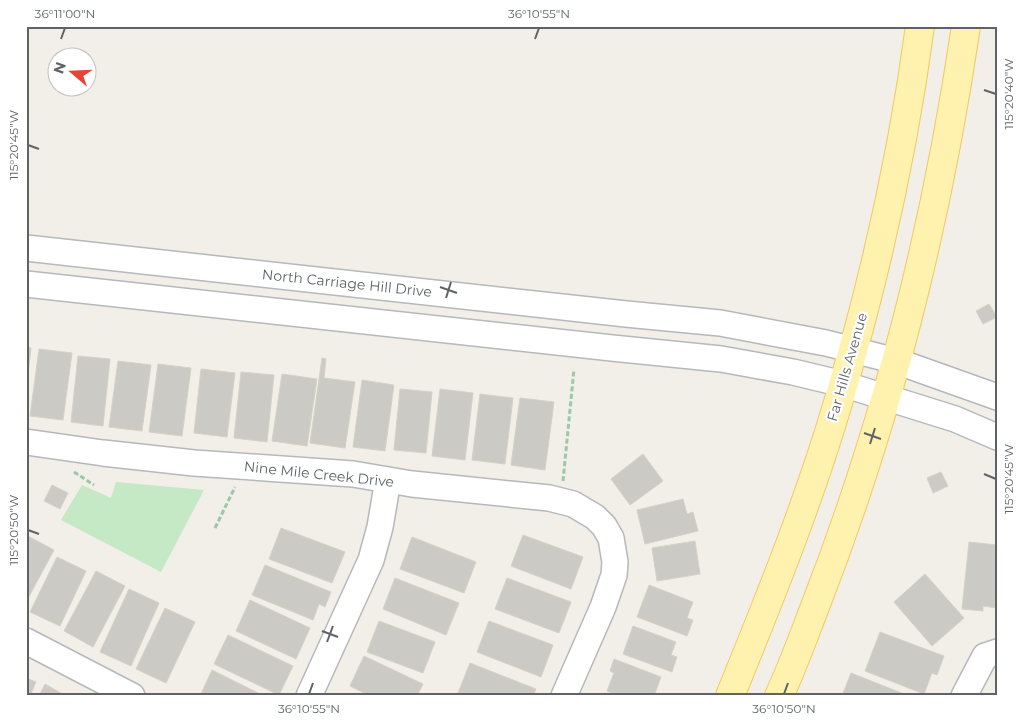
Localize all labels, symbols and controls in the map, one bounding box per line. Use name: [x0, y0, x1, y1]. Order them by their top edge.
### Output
text: 36°11'00"N: [35, 6, 95, 21]
text: 36°10'55"N: [508, 6, 570, 21]
north arrow: [48, 48, 98, 98]
text: 115°20'40"W: [1001, 58, 1016, 130]
text: N: [49, 59, 70, 76]
text: 115°20'45"W: [6, 110, 21, 180]
street label: North Carriage Hill Drive: [261, 265, 433, 301]
street label: Far Hills Avenue: [823, 311, 871, 423]
text: 115°20'45"W: [1001, 444, 1016, 514]
street label: Nine Mile Creek Drive: [243, 457, 395, 491]
text: 115°20'50"W: [6, 495, 21, 565]
text: 36°10'55"N: [278, 701, 340, 716]
text: 36°10'50"N: [752, 701, 816, 716]

